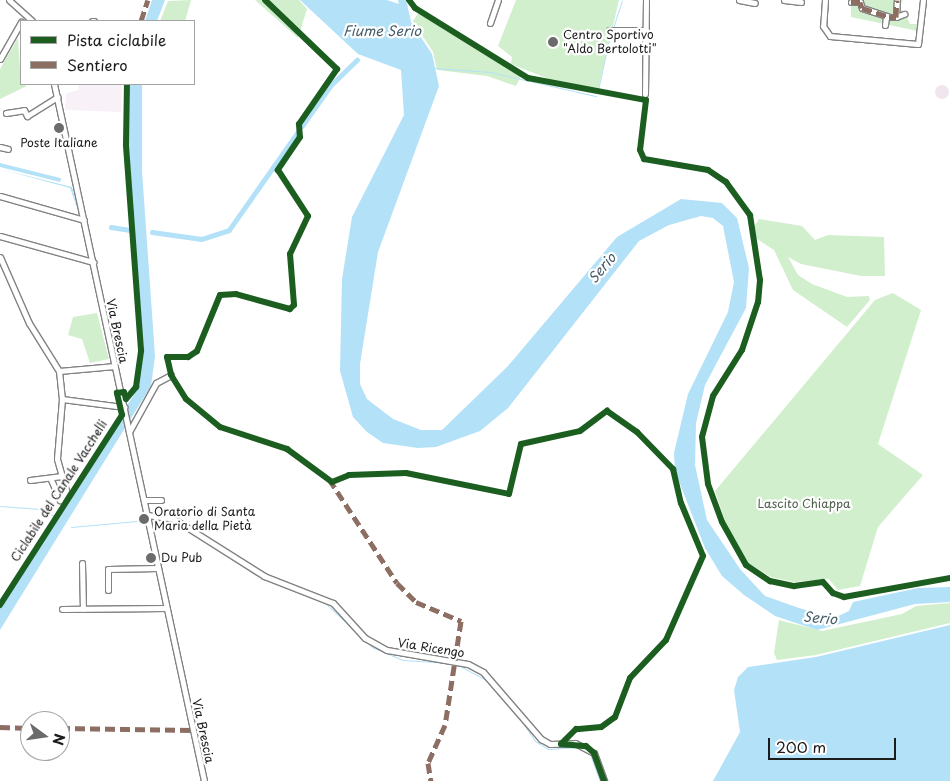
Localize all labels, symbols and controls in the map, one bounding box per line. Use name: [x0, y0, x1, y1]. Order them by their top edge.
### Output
legend: [20, 20, 195, 85]
water label: Fiume Serio: [343, 23, 421, 39]
text: Pista ciclabile: [67, 28, 166, 51]
place label: Centro Sportivo "Aldo Bertolotti": [563, 28, 657, 56]
marker: Centro Sportivo "Aldo Bertolotti": [547, 36, 559, 48]
text: Sentiero: [67, 53, 128, 76]
marker: Poste Italiane: [53, 122, 65, 134]
place label: Poste Italiane: [20, 136, 98, 150]
water label: Serio: [585, 250, 619, 286]
street label: Via Brescia: [103, 297, 131, 365]
street label: Ciclabile del Canale Vacchelli: [7, 417, 111, 565]
park label: Lascito Chiappa: [757, 497, 851, 511]
place label: Oratorio di Santa Maria della Pietà: [154, 505, 255, 533]
marker: Oratorio di Santa Maria della Pietà: [138, 513, 150, 525]
place label: Du Pub: [161, 551, 202, 565]
marker: Du Pub: [145, 552, 157, 564]
water label: Serio: [802, 608, 838, 628]
street label: Via Ricengo: [397, 636, 465, 660]
street label: Via Brescia: [189, 697, 217, 765]
north arrow: [20, 711, 70, 761]
scale bar: [770, 728, 898, 760]
text: N: [48, 732, 71, 747]
text: 200 m: [776, 735, 826, 758]

